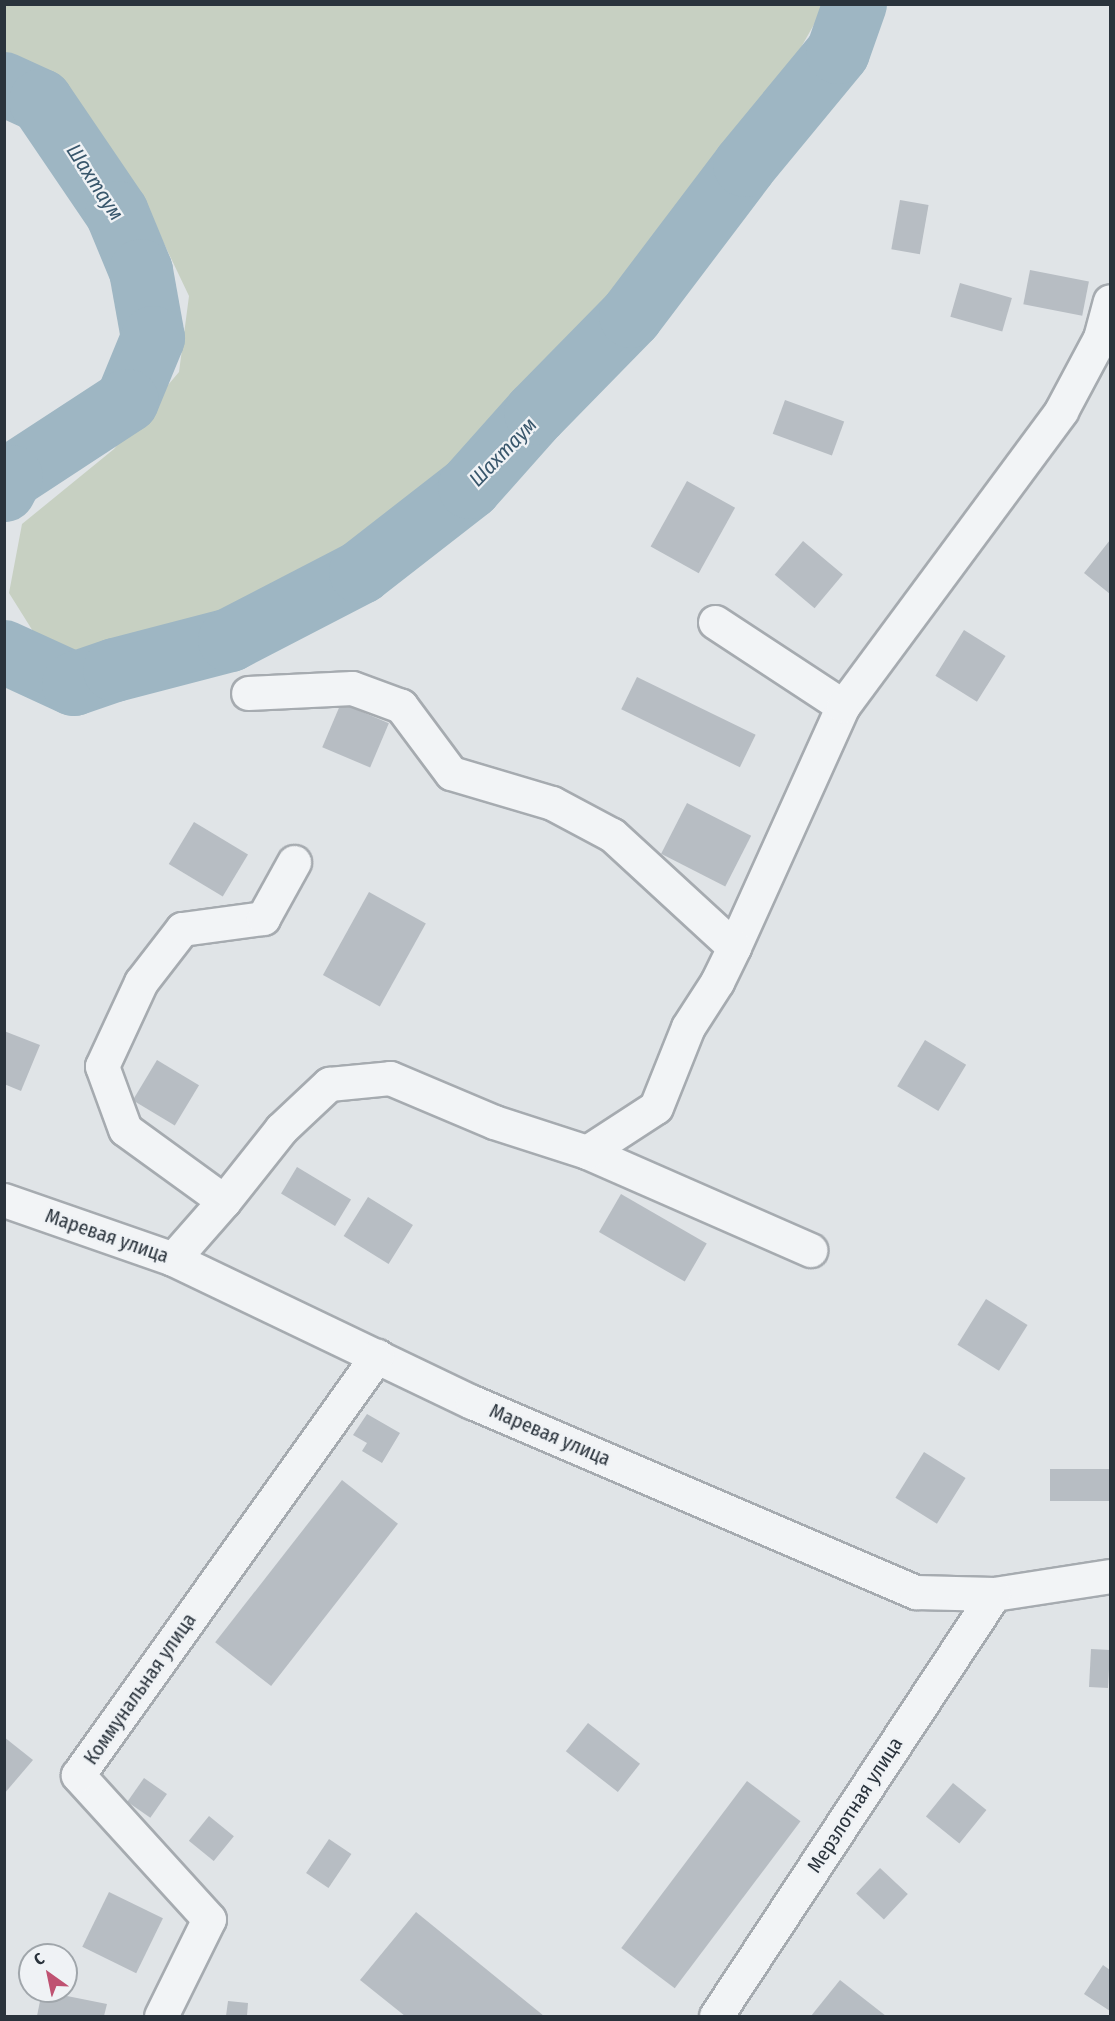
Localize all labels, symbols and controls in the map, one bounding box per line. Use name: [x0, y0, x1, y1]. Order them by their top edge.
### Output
water label: Шахтаум: [61, 139, 129, 225]
water label: Шахтаум: [464, 412, 542, 492]
street label: Маревая улица: [42, 1204, 172, 1268]
street label: Маревая улица: [486, 1399, 614, 1471]
street label: Коммунальная улица: [79, 1609, 201, 1769]
street label: Мерзлотная улица: [802, 1733, 908, 1877]
north arrow: [18, 1943, 78, 2003]
text: С: [30, 1949, 48, 1969]

